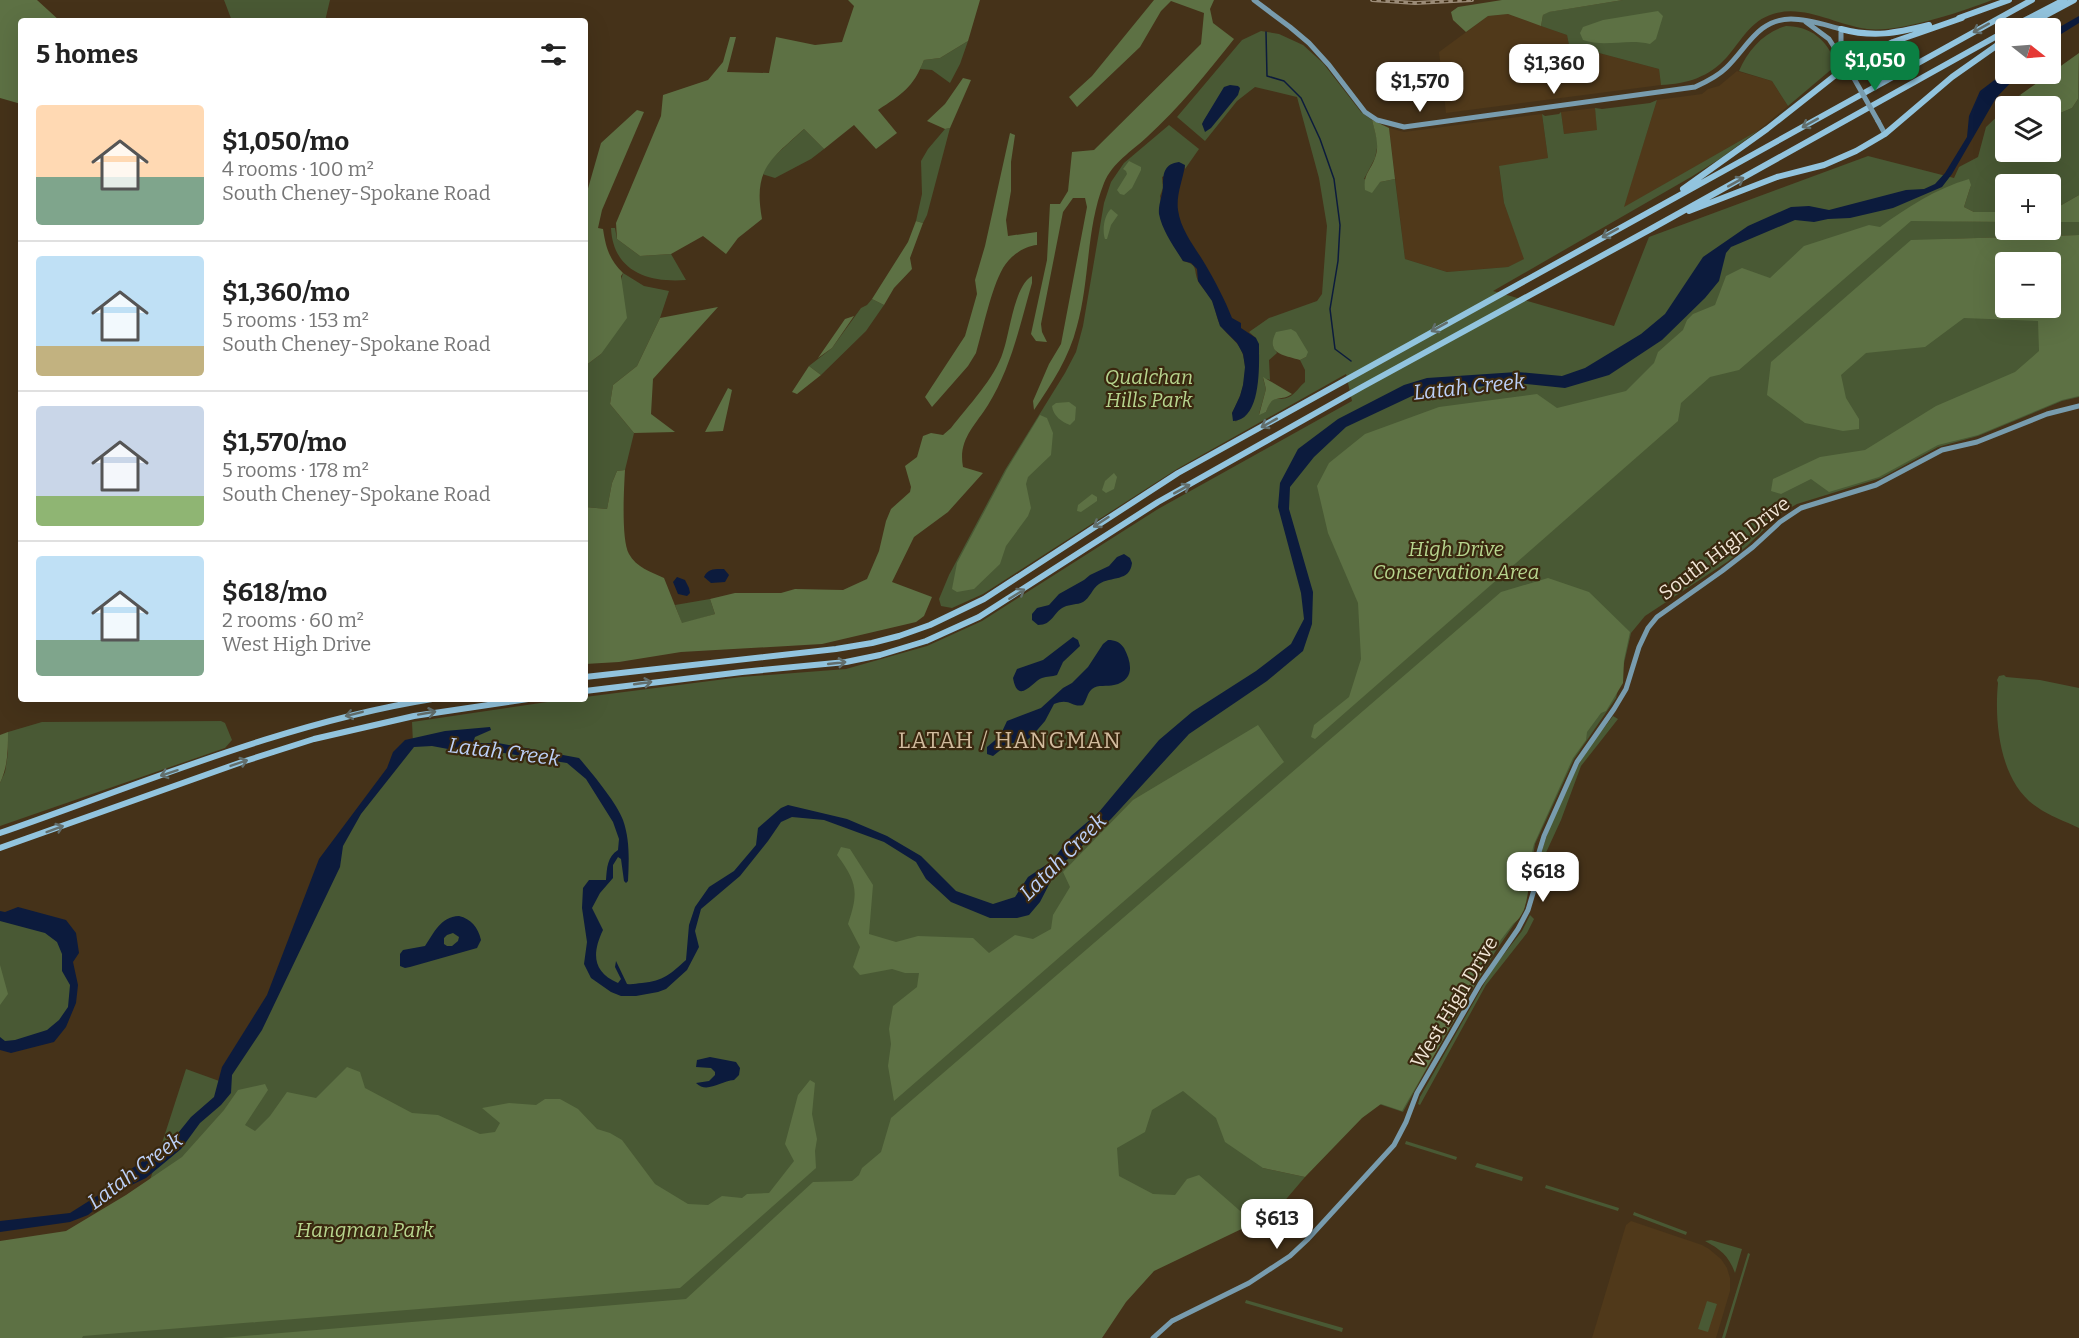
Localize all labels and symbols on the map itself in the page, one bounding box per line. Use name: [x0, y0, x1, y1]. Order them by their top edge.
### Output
north arrow: [1995, 18, 2061, 84]
one-way arrow: [1973, 23, 1990, 35]
pin: $1,050: [1826, 41, 1924, 92]
pin: $1,360: [1505, 44, 1603, 95]
pin: $1,570: [1371, 62, 1469, 113]
one-way arrow: [1802, 117, 1819, 129]
one-way arrow: [1727, 176, 1744, 188]
one-way arrow: [1601, 228, 1619, 239]
one-way arrow: [1431, 321, 1448, 333]
park label: Qualchan Hills Park: [1105, 365, 1193, 412]
water label: Latah Creek: [1412, 368, 1527, 406]
one-way arrow: [1261, 417, 1278, 429]
one-way arrow: [1172, 483, 1190, 494]
street label: South High Drive: [1654, 491, 1794, 605]
one-way arrow: [1093, 517, 1110, 529]
park label: High Drive Conservation Area: [1373, 537, 1539, 584]
one-way arrow: [1008, 587, 1025, 599]
one-way arrow: [826, 657, 846, 668]
one-way arrow: [633, 678, 652, 689]
one-way arrow: [417, 708, 436, 719]
one-way arrow: [345, 709, 364, 721]
district label: LATAH / HANGMAN: [898, 727, 1122, 754]
water label: Latah Creek: [447, 732, 562, 772]
one-way arrow: [229, 757, 248, 768]
one-way arrow: [160, 768, 179, 779]
water label: Latah Creek: [1014, 808, 1112, 906]
one-way arrow: [45, 823, 64, 834]
pin: $618: [1507, 852, 1579, 903]
street label: West High Drive: [1405, 932, 1503, 1072]
water label: Latah Creek: [82, 1126, 188, 1215]
pin: $613: [1241, 1199, 1313, 1250]
park label: Hangman Park: [296, 1218, 434, 1242]

